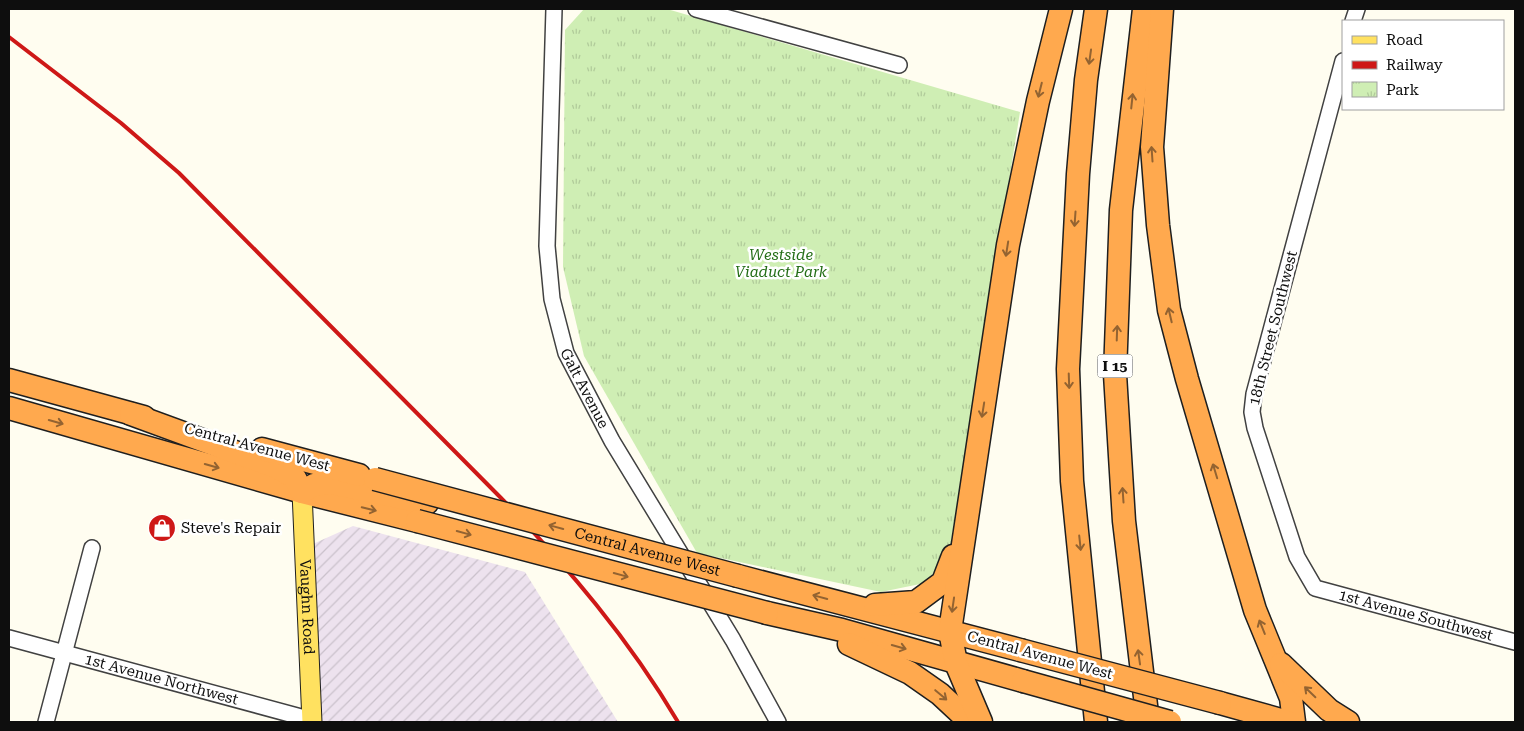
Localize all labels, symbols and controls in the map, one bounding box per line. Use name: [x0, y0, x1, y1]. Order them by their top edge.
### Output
legend: [1342, 20, 1504, 110]
text: Road: [1386, 31, 1423, 49]
one-way arrow: [1084, 49, 1094, 65]
text: Railway: [1386, 56, 1443, 74]
text: Park: [1386, 81, 1420, 99]
one-way arrow: [1035, 82, 1045, 98]
one-way arrow: [1127, 93, 1137, 109]
one-way arrow: [1148, 146, 1157, 162]
one-way arrow: [1070, 211, 1079, 227]
one-way arrow: [1002, 241, 1012, 257]
park label: Westside Viaduct Park: [735, 246, 828, 281]
street label: 18th Street Southwest: [1245, 248, 1301, 407]
one-way arrow: [1165, 308, 1174, 324]
one-way arrow: [1112, 325, 1121, 341]
street label: Galt Avenue: [556, 345, 613, 431]
road number: I 15: [1098, 354, 1132, 378]
one-way arrow: [1064, 373, 1073, 389]
one-way arrow: [978, 401, 988, 417]
one-way arrow: [47, 417, 63, 427]
street label: Central Avenue West: [182, 419, 332, 475]
one-way arrow: [204, 462, 220, 471]
one-way arrow: [1209, 464, 1219, 480]
one-way arrow: [1118, 487, 1127, 503]
one-way arrow: [360, 504, 376, 514]
shop icon: Steve's Repair: [147, 513, 177, 543]
place label: Steve's Repair: [181, 519, 281, 537]
one-way arrow: [548, 522, 564, 531]
street label: Central Avenue West: [573, 524, 723, 580]
one-way arrow: [456, 529, 472, 538]
one-way arrow: [1075, 535, 1085, 551]
street label: Vaughn Road: [296, 559, 318, 655]
one-way arrow: [613, 570, 629, 580]
street label: 1st Avenue Southwest: [1337, 586, 1495, 645]
one-way arrow: [813, 592, 829, 602]
one-way arrow: [948, 597, 958, 613]
one-way arrow: [1257, 620, 1266, 635]
street label: Central Avenue West: [965, 627, 1115, 683]
one-way arrow: [890, 642, 906, 652]
one-way arrow: [1134, 649, 1144, 665]
street label: 1st Avenue Northwest: [83, 650, 241, 709]
one-way arrow: [1303, 686, 1316, 698]
one-way arrow: [934, 689, 947, 701]

